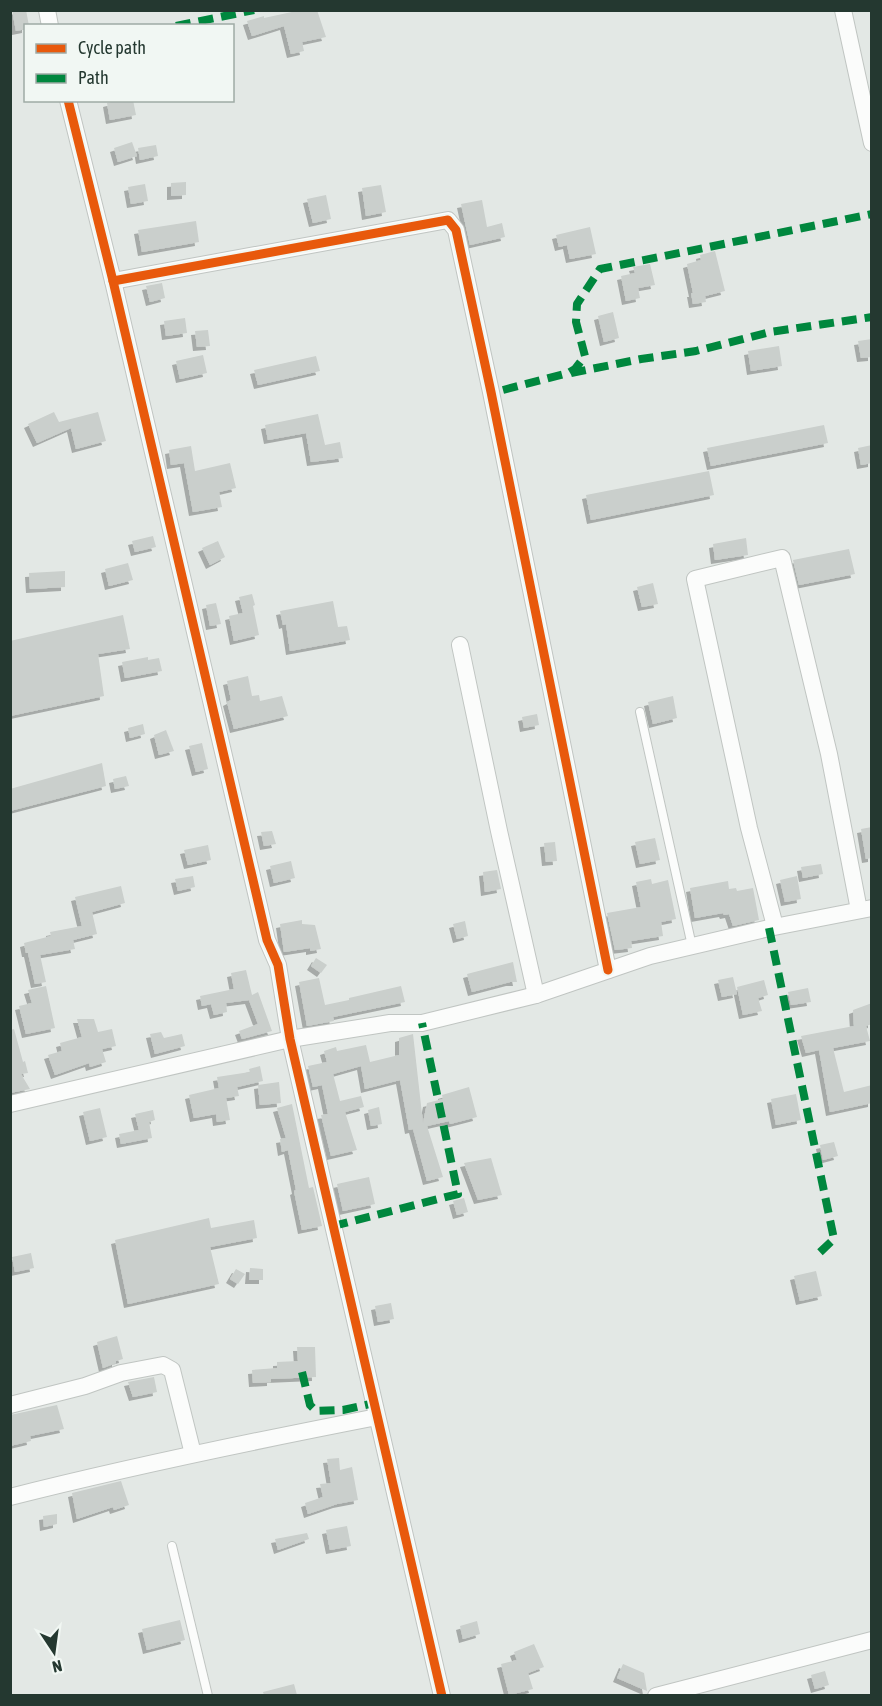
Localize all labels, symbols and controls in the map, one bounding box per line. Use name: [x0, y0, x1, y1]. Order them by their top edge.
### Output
legend: [24, 24, 234, 102]
text: Cycle path: [78, 37, 146, 58]
text: Path: [78, 67, 109, 88]
north arrow: [24, 1622, 84, 1682]
text: N: [51, 1657, 64, 1676]

